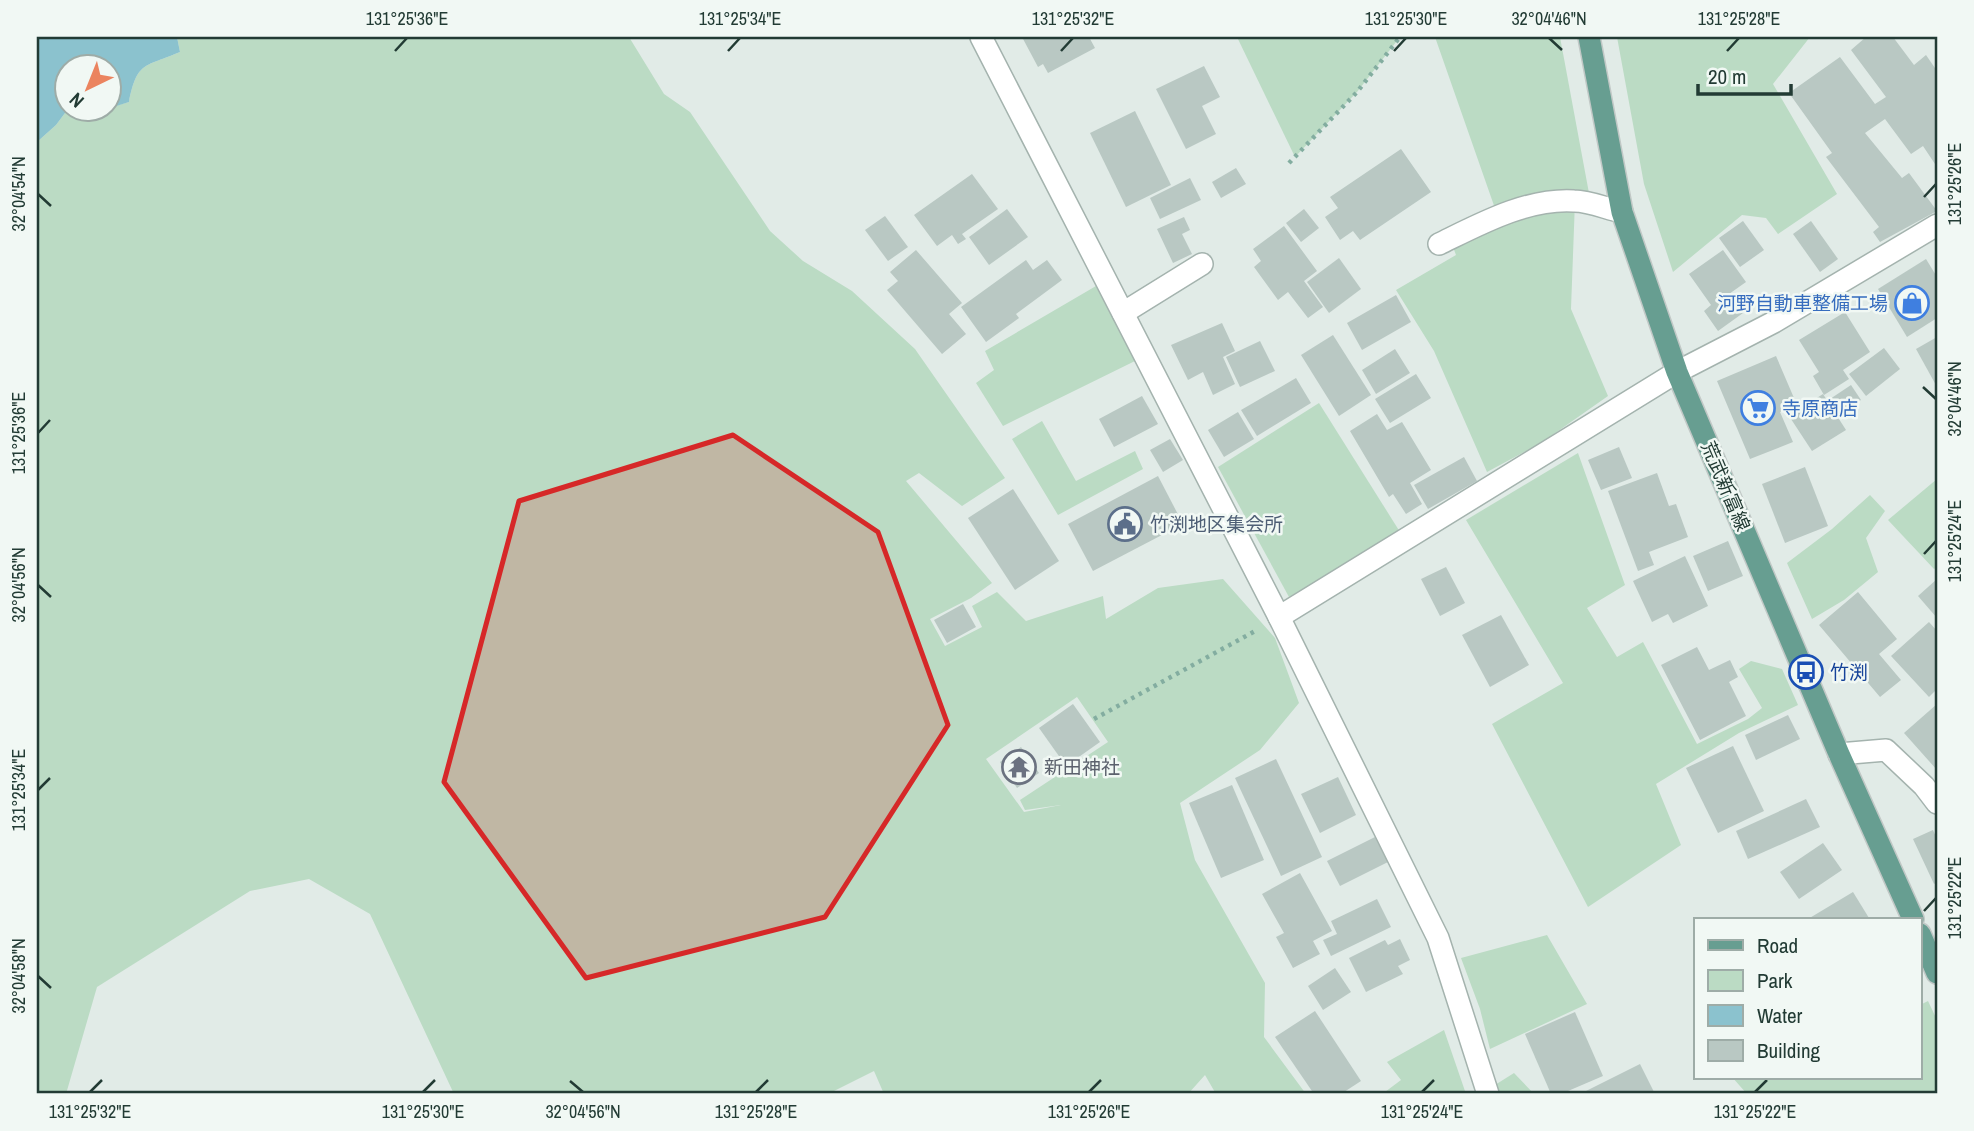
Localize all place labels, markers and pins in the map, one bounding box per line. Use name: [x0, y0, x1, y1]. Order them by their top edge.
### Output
shop icon: 河野自動車整備工場: [1893, 284, 1931, 322]
place label: 河野自動車整備工場: [1717, 290, 1888, 316]
supermarket icon: 寺原商店: [1739, 389, 1777, 427]
place label: 寺原商店: [1782, 395, 1858, 421]
public building icon: 竹渕地区集会所: [1106, 505, 1144, 543]
place label: 竹渕地区集会所: [1150, 511, 1283, 537]
bus stop icon: 竹渕: [1787, 653, 1825, 691]
place label: 竹渕: [1830, 659, 1868, 685]
temple icon: 新田神社: [1000, 748, 1038, 786]
place label: 新田神社: [1044, 754, 1120, 780]

